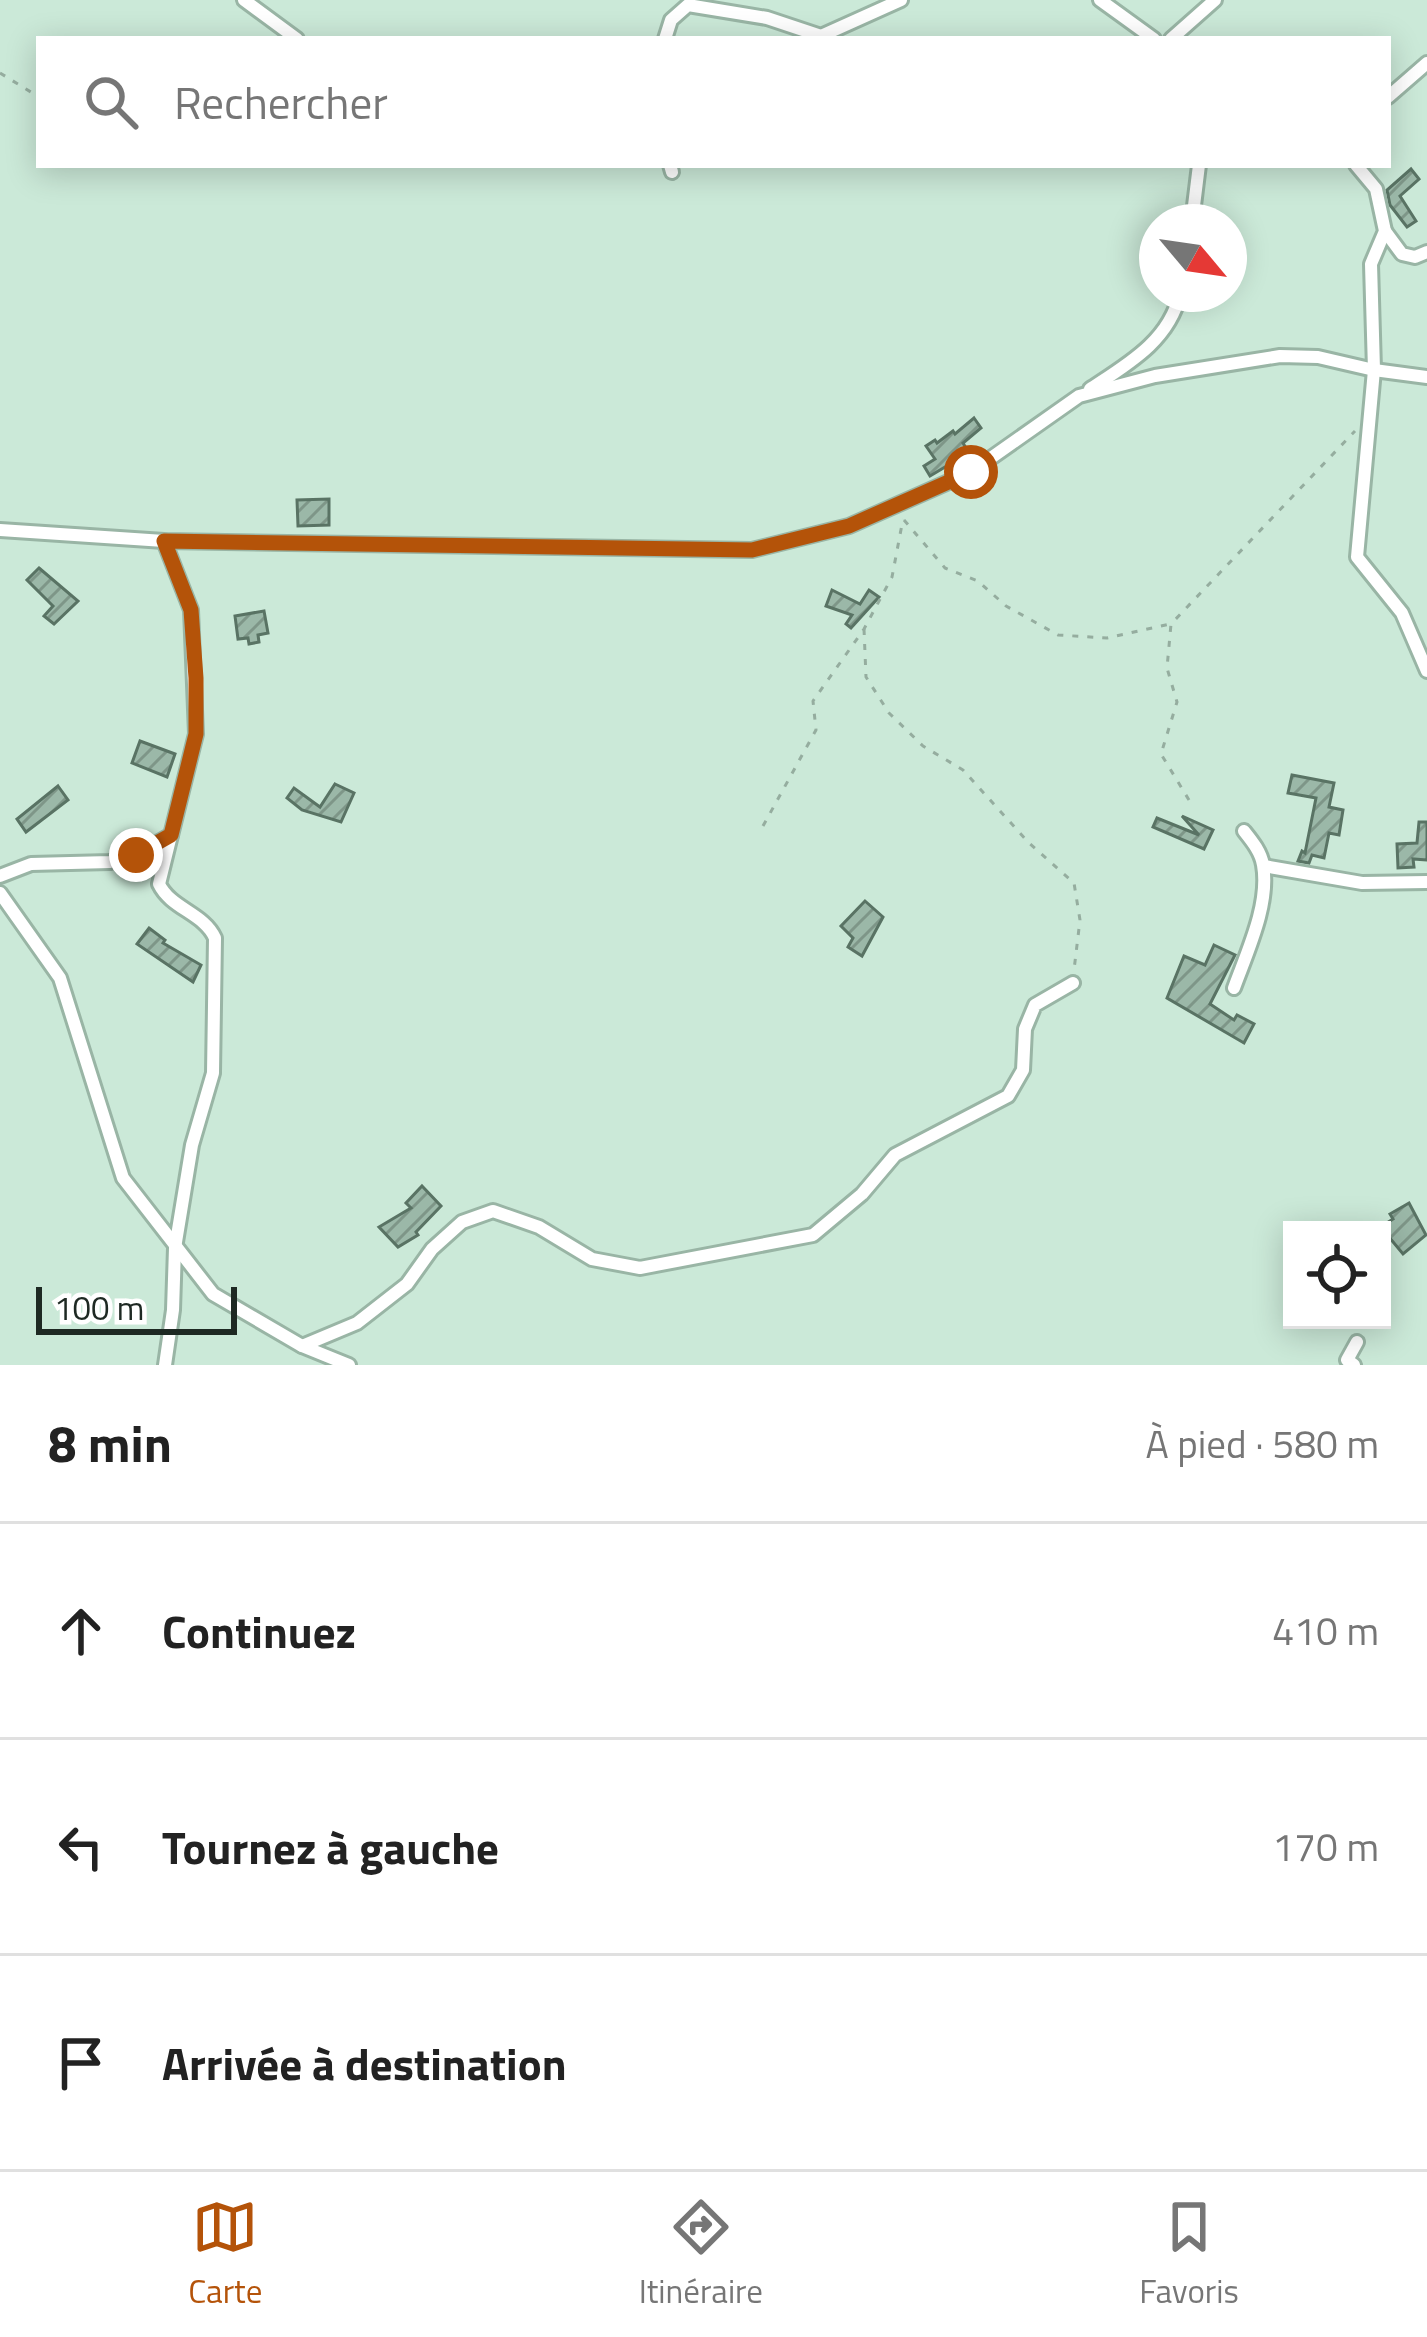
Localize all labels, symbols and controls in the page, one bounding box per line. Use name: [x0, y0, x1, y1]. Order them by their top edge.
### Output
search box: [36, 36, 1391, 168]
text: Rechercher: [174, 68, 388, 136]
icon: search: [78, 69, 144, 135]
north arrow: [1139, 204, 1247, 312]
route start: [944, 445, 998, 499]
route end: [109, 828, 163, 882]
map controls: [1283, 1221, 1391, 1329]
button: locate: [1283, 1221, 1391, 1329]
scale bar: [36, 1281, 237, 1334]
text: 100 m: [54, 1283, 144, 1333]
text: 8 min: [48, 1404, 172, 1482]
text: À pied · 580 m: [1145, 1414, 1379, 1473]
text: Continuez: [162, 1597, 356, 1665]
icon: ahead: [48, 1598, 114, 1664]
text: 410 m: [1272, 1601, 1379, 1660]
text: Tournez à gauche: [162, 1813, 499, 1881]
icon: left: [48, 1814, 114, 1880]
text: 170 m: [1272, 1817, 1379, 1876]
text: Arrivée à destination: [162, 2029, 567, 2097]
icon: arrive: [48, 2030, 114, 2096]
tab: Carte: [188, 2194, 262, 2316]
tab: Itinéraire: [639, 2194, 763, 2316]
tab: Favoris: [1139, 2194, 1239, 2316]

